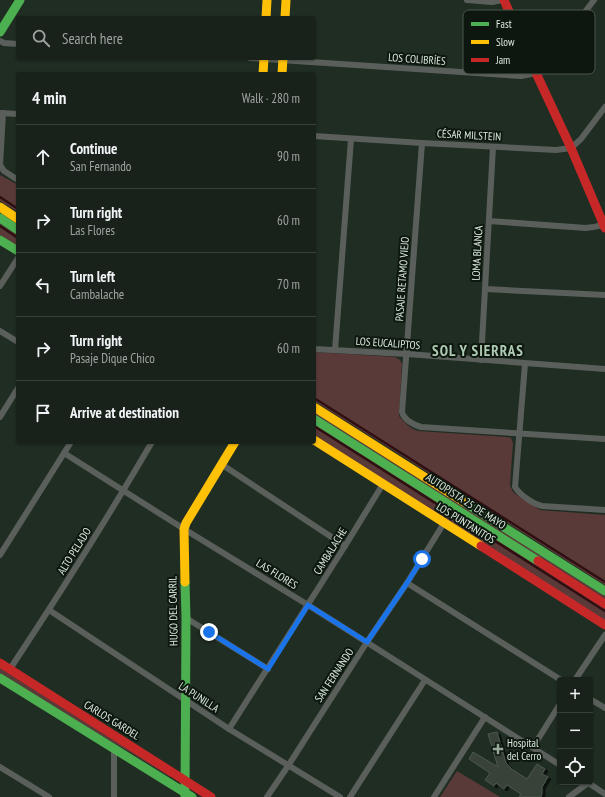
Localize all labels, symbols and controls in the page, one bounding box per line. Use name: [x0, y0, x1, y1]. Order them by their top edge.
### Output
legend: [463, 10, 595, 74]
search box: [16, 16, 316, 60]
text: Fast: [496, 17, 512, 31]
icon: search: [30, 27, 52, 49]
text: Search here: [62, 29, 123, 48]
text: Slow: [496, 35, 515, 49]
street label: LOS COLIBRÍES: [388, 50, 446, 68]
text: Jam: [495, 53, 510, 67]
text: 4 min: [32, 87, 66, 109]
text: Walk · 280 m: [242, 90, 300, 107]
street label: CÉSAR MILSTEIN: [437, 126, 502, 144]
text: Continue: [70, 139, 117, 158]
icon: ahead: [32, 146, 54, 168]
text: 90 m: [277, 148, 300, 165]
text: San Fernando: [70, 158, 131, 175]
text: Turn right: [70, 203, 122, 222]
icon: right: [32, 210, 54, 232]
text: 60 m: [277, 212, 300, 229]
text: Las Flores: [70, 222, 115, 239]
street label: LOMA BLANCA: [469, 224, 485, 281]
street label: PASAJE RETAMO VIEJO: [392, 236, 412, 322]
text: Turn left: [70, 267, 115, 286]
icon: left: [32, 274, 54, 296]
text: 70 m: [277, 276, 300, 293]
text: Cambalache: [70, 286, 124, 303]
text: Turn right: [70, 331, 122, 350]
street label: LOS EUCALIPTOS: [355, 334, 421, 352]
icon: right: [32, 338, 54, 360]
text: 60 m: [277, 340, 300, 357]
district label: SOL Y SIERRAS: [432, 341, 524, 360]
text: Pasaje Dique Chico: [70, 350, 155, 367]
icon: arrive: [32, 402, 54, 424]
text: Arrive at destination: [70, 403, 179, 422]
street label: AUTOPISTA 25 DE MAYO: [423, 470, 509, 532]
street label: LOS PUNTANITOS: [434, 499, 498, 547]
street label: ALTO PELADO: [54, 525, 94, 577]
street label: CAMBALACHE: [310, 525, 350, 577]
route start: [413, 550, 431, 568]
street label: LAS FLORES: [254, 556, 301, 592]
street label: HUGO DEL CARRIL: [165, 575, 181, 646]
route end: [200, 623, 218, 641]
street label: SAN FERNANDO: [311, 645, 357, 705]
map controls: [557, 677, 593, 785]
button: +: [557, 677, 593, 713]
street label: LA PUNILLA: [176, 679, 223, 716]
street label: CARLOS GARDEL: [81, 697, 143, 743]
button: −: [557, 713, 593, 749]
place label: Hospital del Cerro: [507, 736, 542, 763]
marker: Hospital del Cerro: [492, 743, 504, 755]
button: locate: [557, 749, 593, 785]

